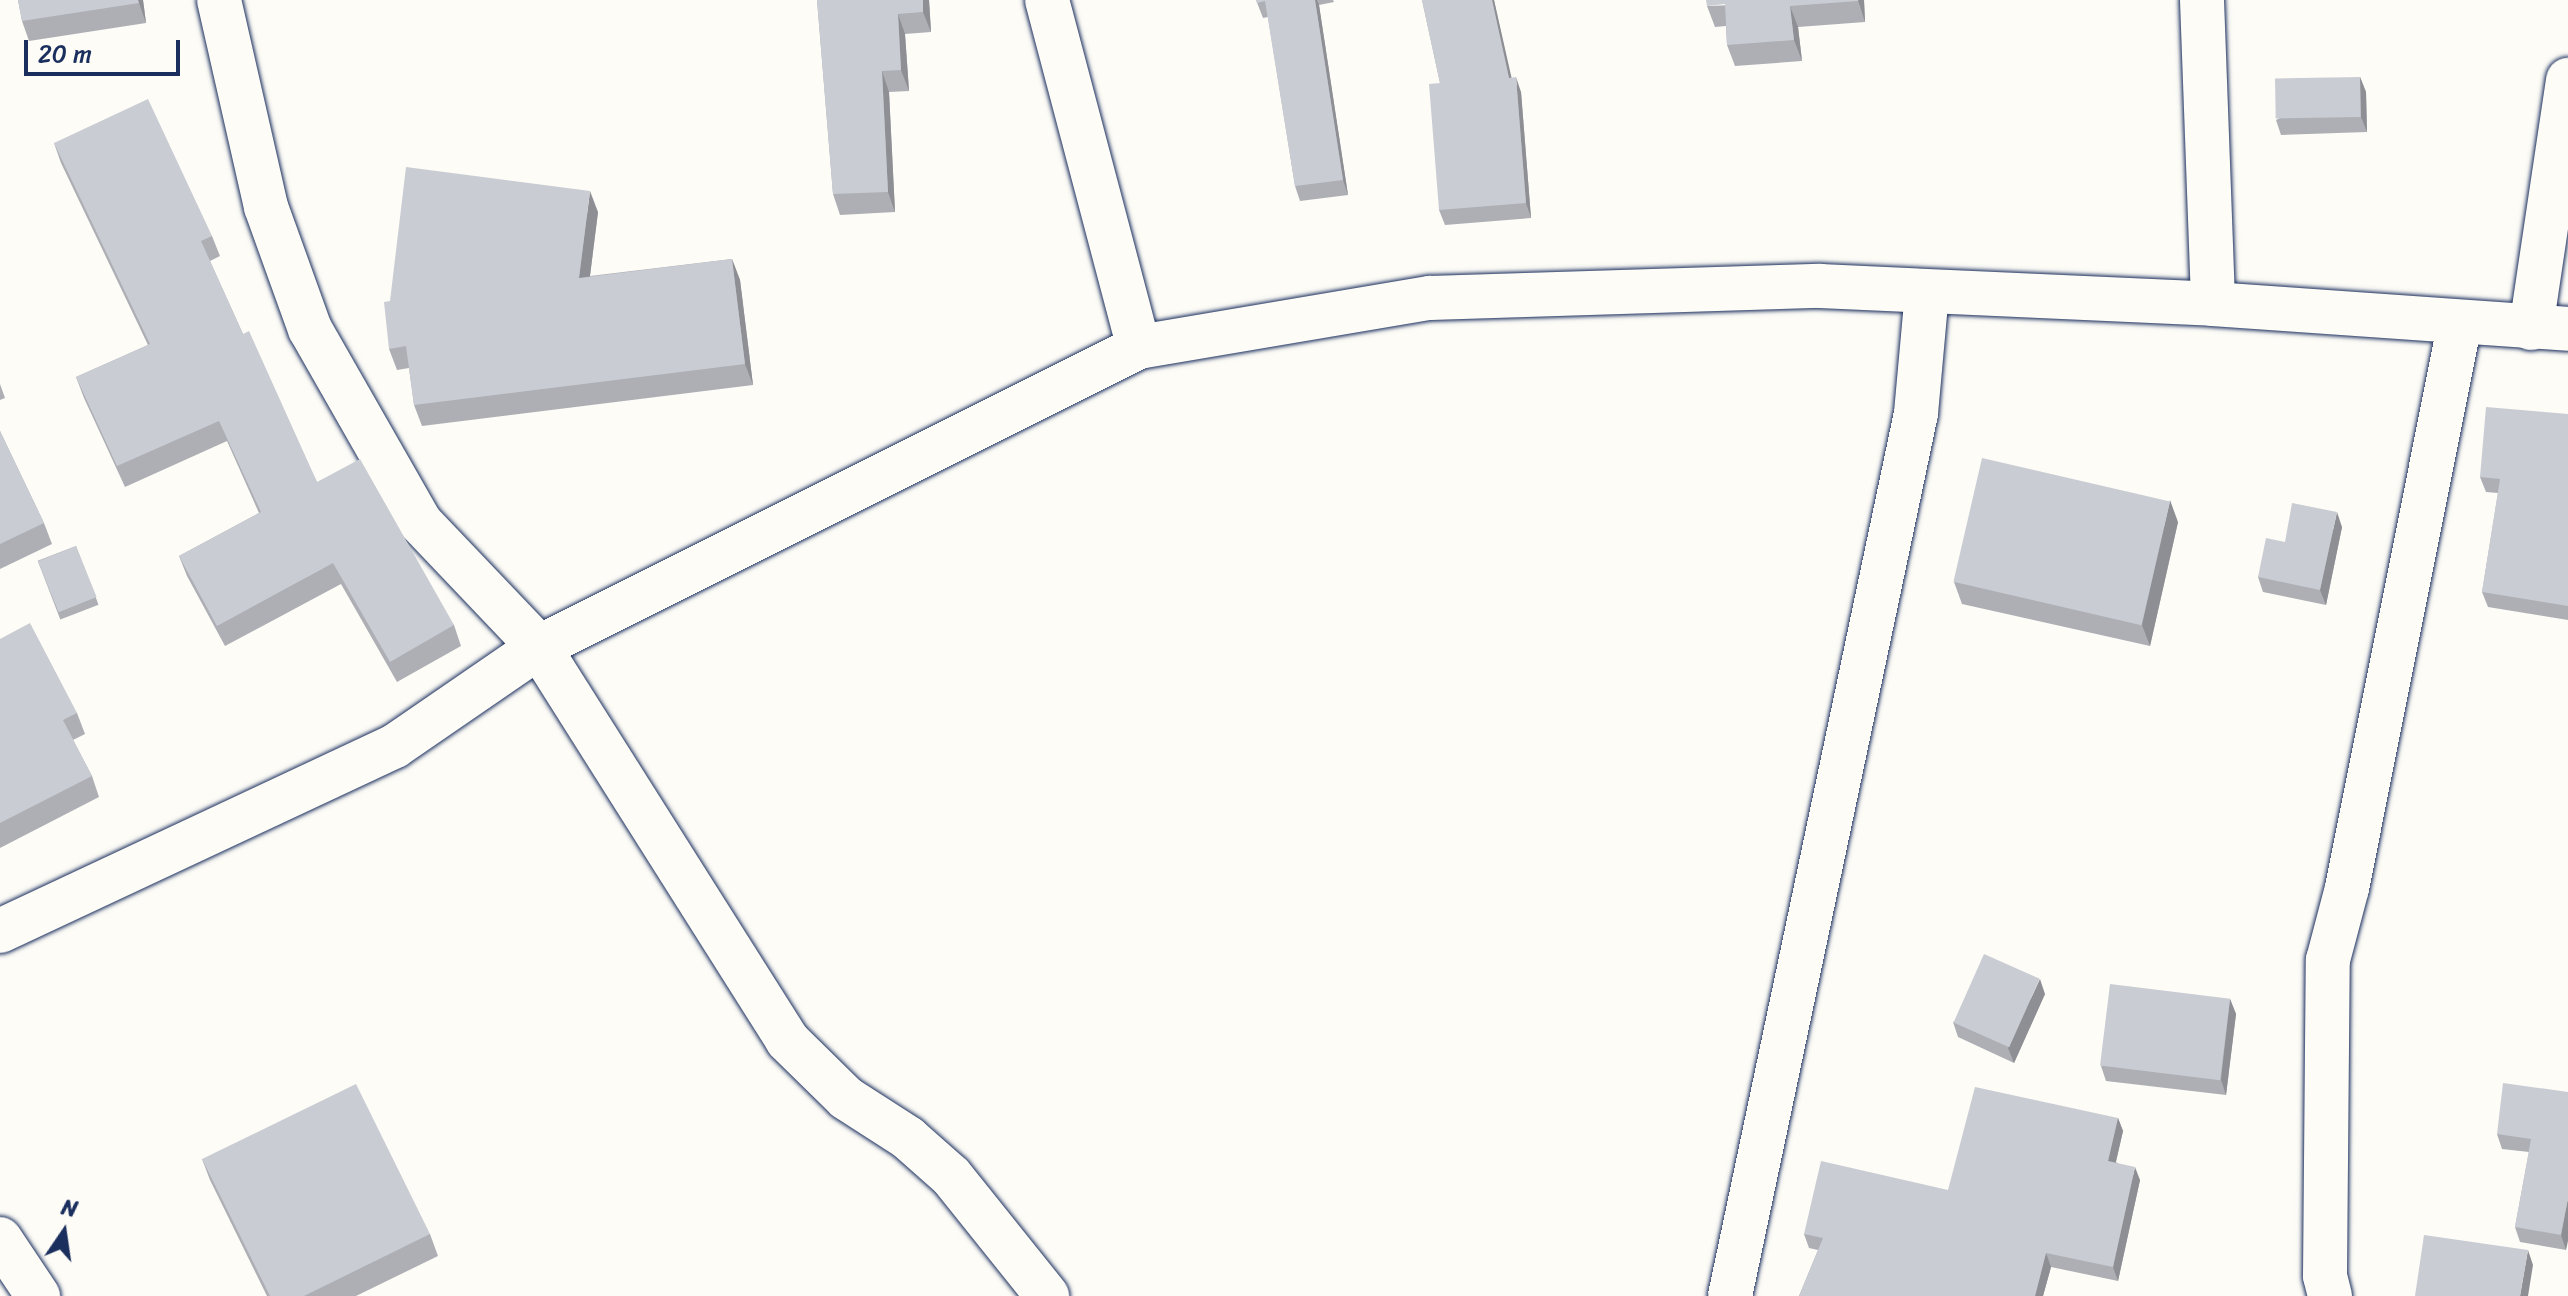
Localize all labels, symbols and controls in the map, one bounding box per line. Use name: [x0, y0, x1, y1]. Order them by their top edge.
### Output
scale bar: [28, 24, 184, 74]
text: 20 m: [38, 33, 92, 75]
text: N: [58, 1187, 81, 1229]
north arrow: [24, 1192, 104, 1272]

